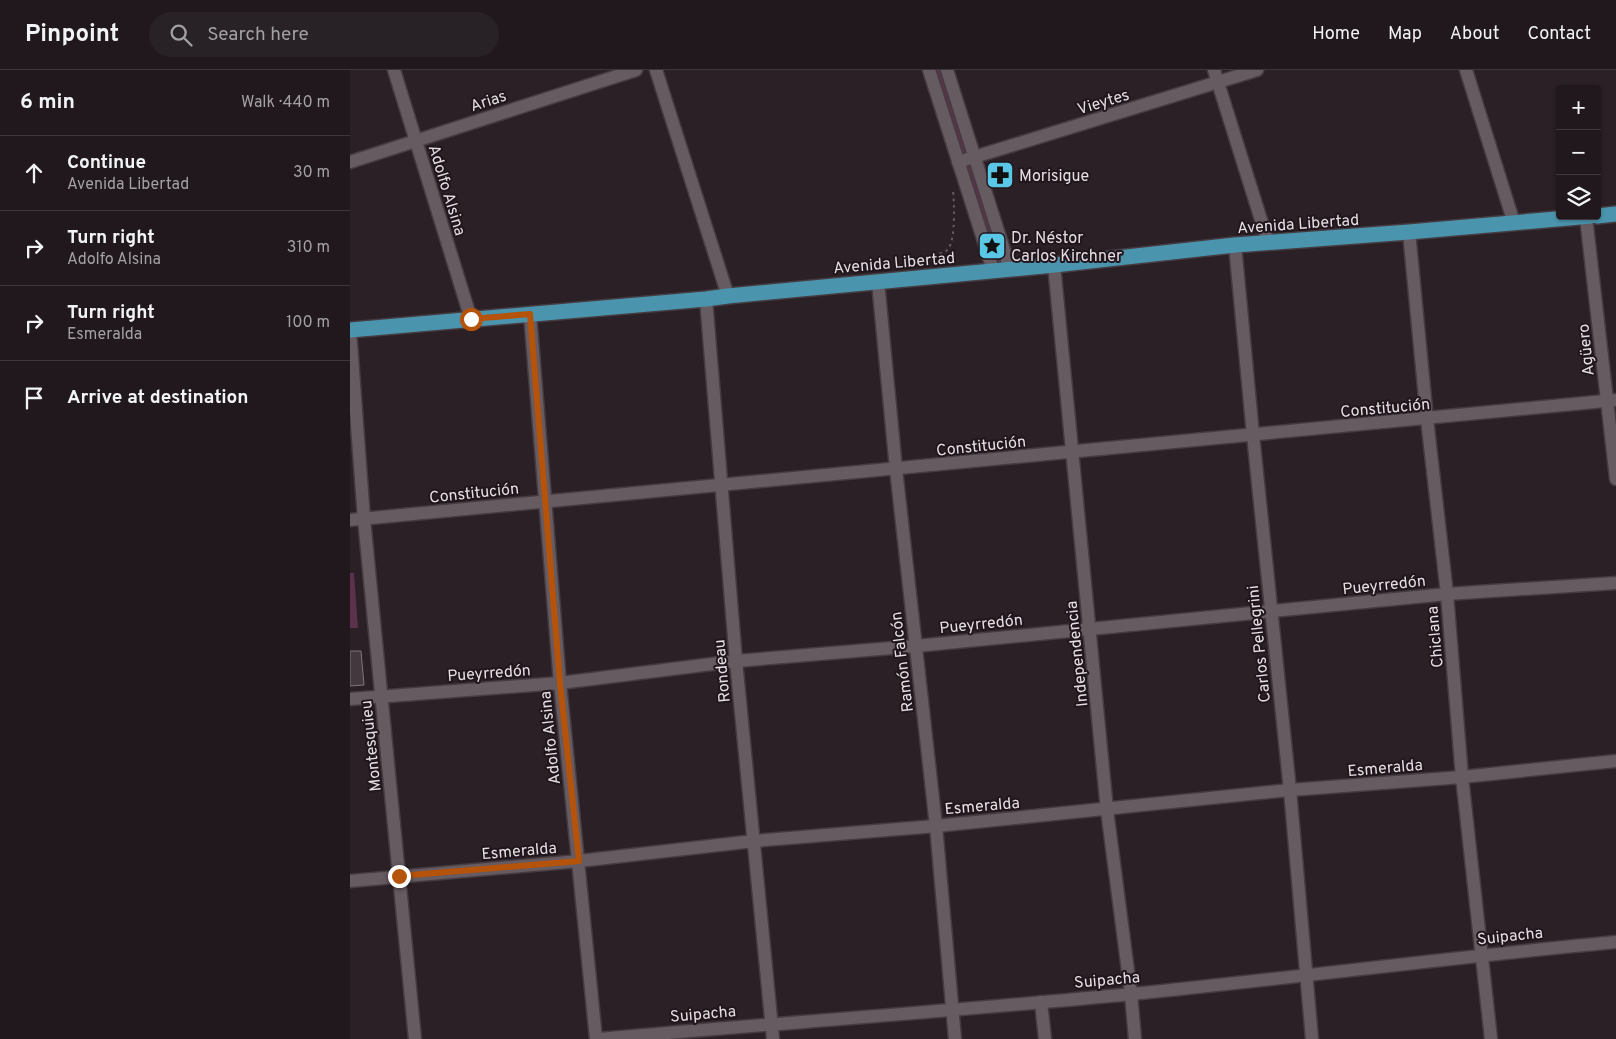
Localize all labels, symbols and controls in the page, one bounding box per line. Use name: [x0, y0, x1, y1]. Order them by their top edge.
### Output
search box: [149, 12, 499, 57]
text: Pinpoint: [25, 20, 119, 50]
icon: search: [167, 21, 195, 49]
text: Search here: [207, 23, 309, 47]
text: Home: [1312, 23, 1360, 46]
text: Map: [1388, 23, 1422, 46]
text: About: [1450, 23, 1499, 46]
text: Contact: [1527, 23, 1591, 46]
map controls: [1556, 85, 1601, 220]
button: +: [1556, 85, 1601, 130]
street label: Vieytes: [1075, 86, 1132, 120]
street label: Arias: [468, 87, 509, 117]
text: 6 min: [20, 89, 75, 116]
text: Walk · 440 m: [241, 93, 330, 113]
button: −: [1556, 130, 1601, 175]
street label: Adolfo Alsina: [423, 143, 469, 238]
text: Continue: [67, 151, 146, 175]
icon: ahead: [20, 159, 48, 187]
pharmacy icon: Morisigue: [985, 160, 1015, 190]
text: 30 m: [293, 163, 330, 183]
place label: Morisigue: [1019, 167, 1089, 187]
text: Avenida Libertad: [67, 175, 189, 195]
button: layers: [1556, 175, 1601, 220]
street label: Avenida Libertad: [1236, 211, 1360, 239]
text: Turn right: [67, 226, 155, 250]
place label: Dr. Néstor Carlos Kirchner: [1011, 229, 1122, 267]
place icon: Dr. Néstor Carlos Kirchner: [977, 231, 1007, 261]
icon: right: [20, 234, 48, 262]
text: 310 m: [287, 238, 330, 258]
street label: Avenida Libertad: [832, 249, 956, 279]
text: Adolfo Alsina: [67, 250, 161, 270]
text: Turn right: [67, 301, 155, 325]
route start: [460, 308, 483, 331]
icon: right: [20, 309, 48, 337]
text: 100 m: [286, 313, 330, 333]
street label: Agüero: [1574, 323, 1600, 377]
text: Esmeralda: [67, 325, 142, 345]
icon: arrive: [20, 384, 48, 412]
text: Arrive at destination: [67, 386, 248, 410]
street label: Constitución: [1339, 395, 1431, 423]
street label: Constitución: [935, 432, 1027, 462]
street label: Constitución: [428, 479, 520, 509]
street label: Pueyrredón: [1342, 572, 1427, 600]
street label: Carlos Pellegrini: [1244, 584, 1276, 703]
street label: Independencia: [1062, 600, 1093, 708]
street label: Chiclana: [1423, 605, 1449, 668]
street label: Ramón Falcón: [887, 610, 919, 713]
street label: Pueyrredón: [939, 611, 1024, 639]
street label: Rondeau: [710, 638, 736, 703]
street label: Pueyrredón: [447, 661, 531, 687]
street label: Adolfo Alsina: [536, 690, 566, 786]
street label: Montesquieu: [357, 699, 387, 793]
street label: Esmeralda: [1347, 756, 1424, 782]
street label: Esmeralda: [944, 794, 1021, 820]
street label: Esmeralda: [481, 839, 558, 865]
route end: [388, 865, 411, 888]
street label: Suipacha: [1476, 924, 1544, 950]
street label: Suipacha: [1073, 968, 1141, 994]
street label: Suipacha: [669, 1002, 737, 1028]

